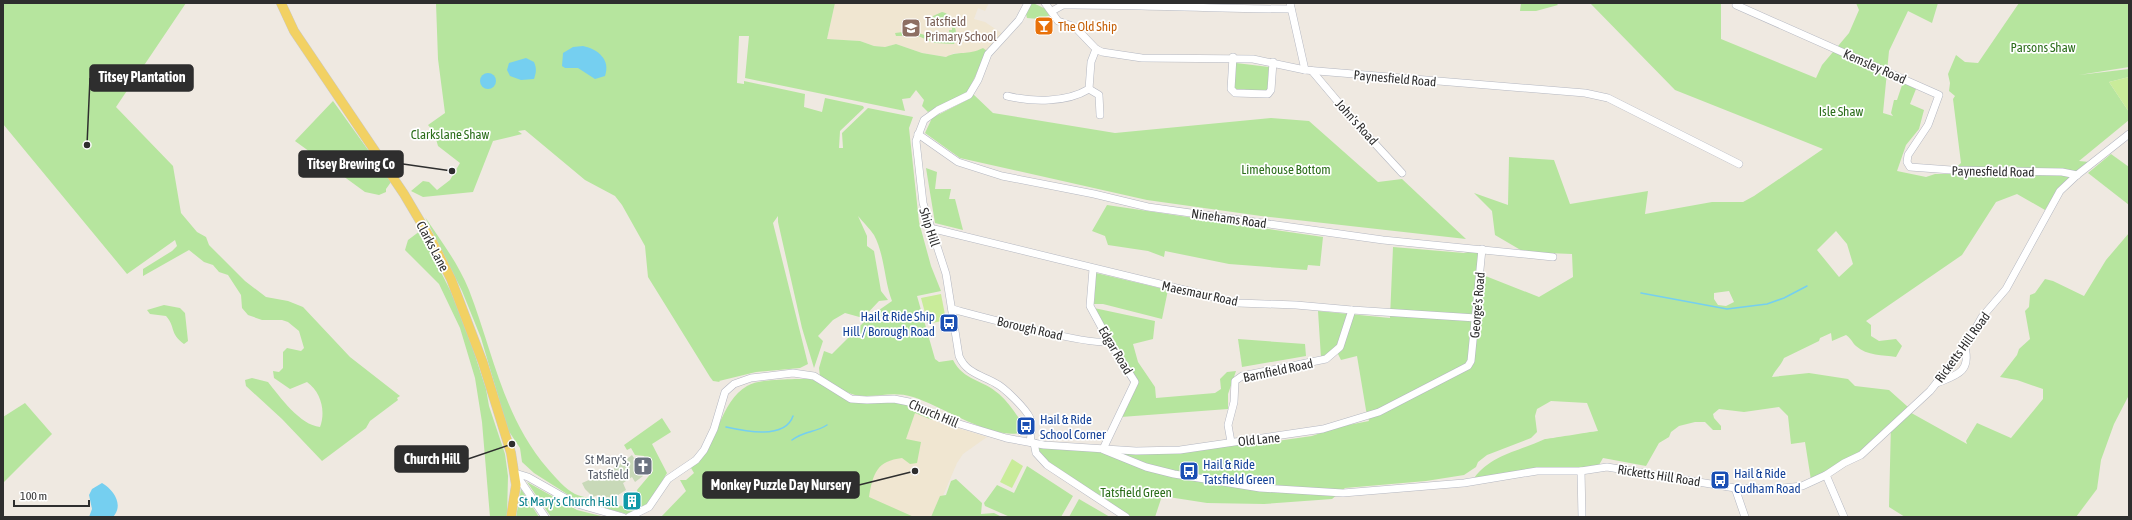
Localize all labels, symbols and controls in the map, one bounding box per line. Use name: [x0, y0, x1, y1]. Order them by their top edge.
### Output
place label: Tatsfield Primary School: [925, 14, 997, 44]
bar icon: The Old Ship: [1033, 15, 1055, 37]
school or university icon: Tatsfield Primary School: [900, 17, 922, 39]
place label: The Old Ship: [1058, 19, 1117, 34]
park label: Parsons Shaw: [2011, 40, 2076, 55]
street label: Kemsley Road: [1841, 46, 1908, 87]
callout: Titsey Plantation: [90, 65, 193, 91]
street label: Paynesfield Road: [1353, 67, 1437, 90]
text: Titsey Plantation: [99, 69, 186, 85]
street label: John's Road: [1332, 97, 1381, 148]
park label: Isle Shaw: [1819, 104, 1863, 119]
park label: Clarkslane Shaw: [411, 127, 489, 142]
callout: Titsey Brewing Co: [299, 151, 403, 177]
text: Titsey Brewing Co: [307, 156, 395, 172]
park label: Limehouse Bottom: [1241, 162, 1331, 177]
street label: Paynesfield Road: [1951, 163, 2035, 180]
street label: Ship Hill: [916, 206, 943, 249]
street label: Ninehams Road: [1190, 206, 1267, 231]
street label: Clarks Lane: [413, 219, 452, 274]
street label: George's Road: [1467, 271, 1488, 339]
street label: Maesmaur Road: [1160, 278, 1239, 309]
place label: Hail & Ride Ship Hill / Borough Road: [843, 309, 935, 339]
street label: Ricketts Hill Road: [1932, 309, 1993, 386]
bus stop icon: Hail & Ride Ship Hill / Borough Road: [938, 312, 960, 334]
street label: Borough Road: [996, 314, 1064, 343]
street label: Edgar Road: [1095, 323, 1136, 377]
street label: Barnfield Road: [1242, 356, 1314, 385]
street label: Church Hill: [907, 396, 961, 431]
place label: Hail & Ride School Corner: [1040, 412, 1106, 442]
bus stop icon: Hail & Ride School Corner: [1015, 415, 1037, 437]
street label: Old Lane: [1237, 430, 1281, 449]
callout: Church Hill: [395, 446, 468, 472]
text: Church Hill: [404, 451, 461, 467]
place label: St Mary's, Tatsfield: [585, 452, 629, 482]
church icon: St Mary's, Tatsfield: [632, 455, 654, 477]
place label: Hail & Ride Tatsfield Green: [1203, 457, 1275, 487]
bus stop icon: Hail & Ride Tatsfield Green: [1178, 460, 1200, 482]
street label: Ricketts Hill Road: [1616, 462, 1701, 489]
place label: Hail & Ride Cudham Road: [1734, 466, 1801, 496]
bus stop icon: Hail & Ride Cudham Road: [1709, 469, 1731, 491]
callout: Monkey Puzzle Day Nursery: [703, 472, 859, 498]
text: Monkey Puzzle Day Nursery: [711, 477, 851, 493]
scale bar: [14, 482, 89, 508]
park label: Tatsfield Green: [1100, 485, 1172, 500]
text: 100 m: [20, 489, 47, 503]
building icon: St Mary's Church Hall: [621, 490, 643, 512]
place label: St Mary's Church Hall: [519, 494, 619, 509]

